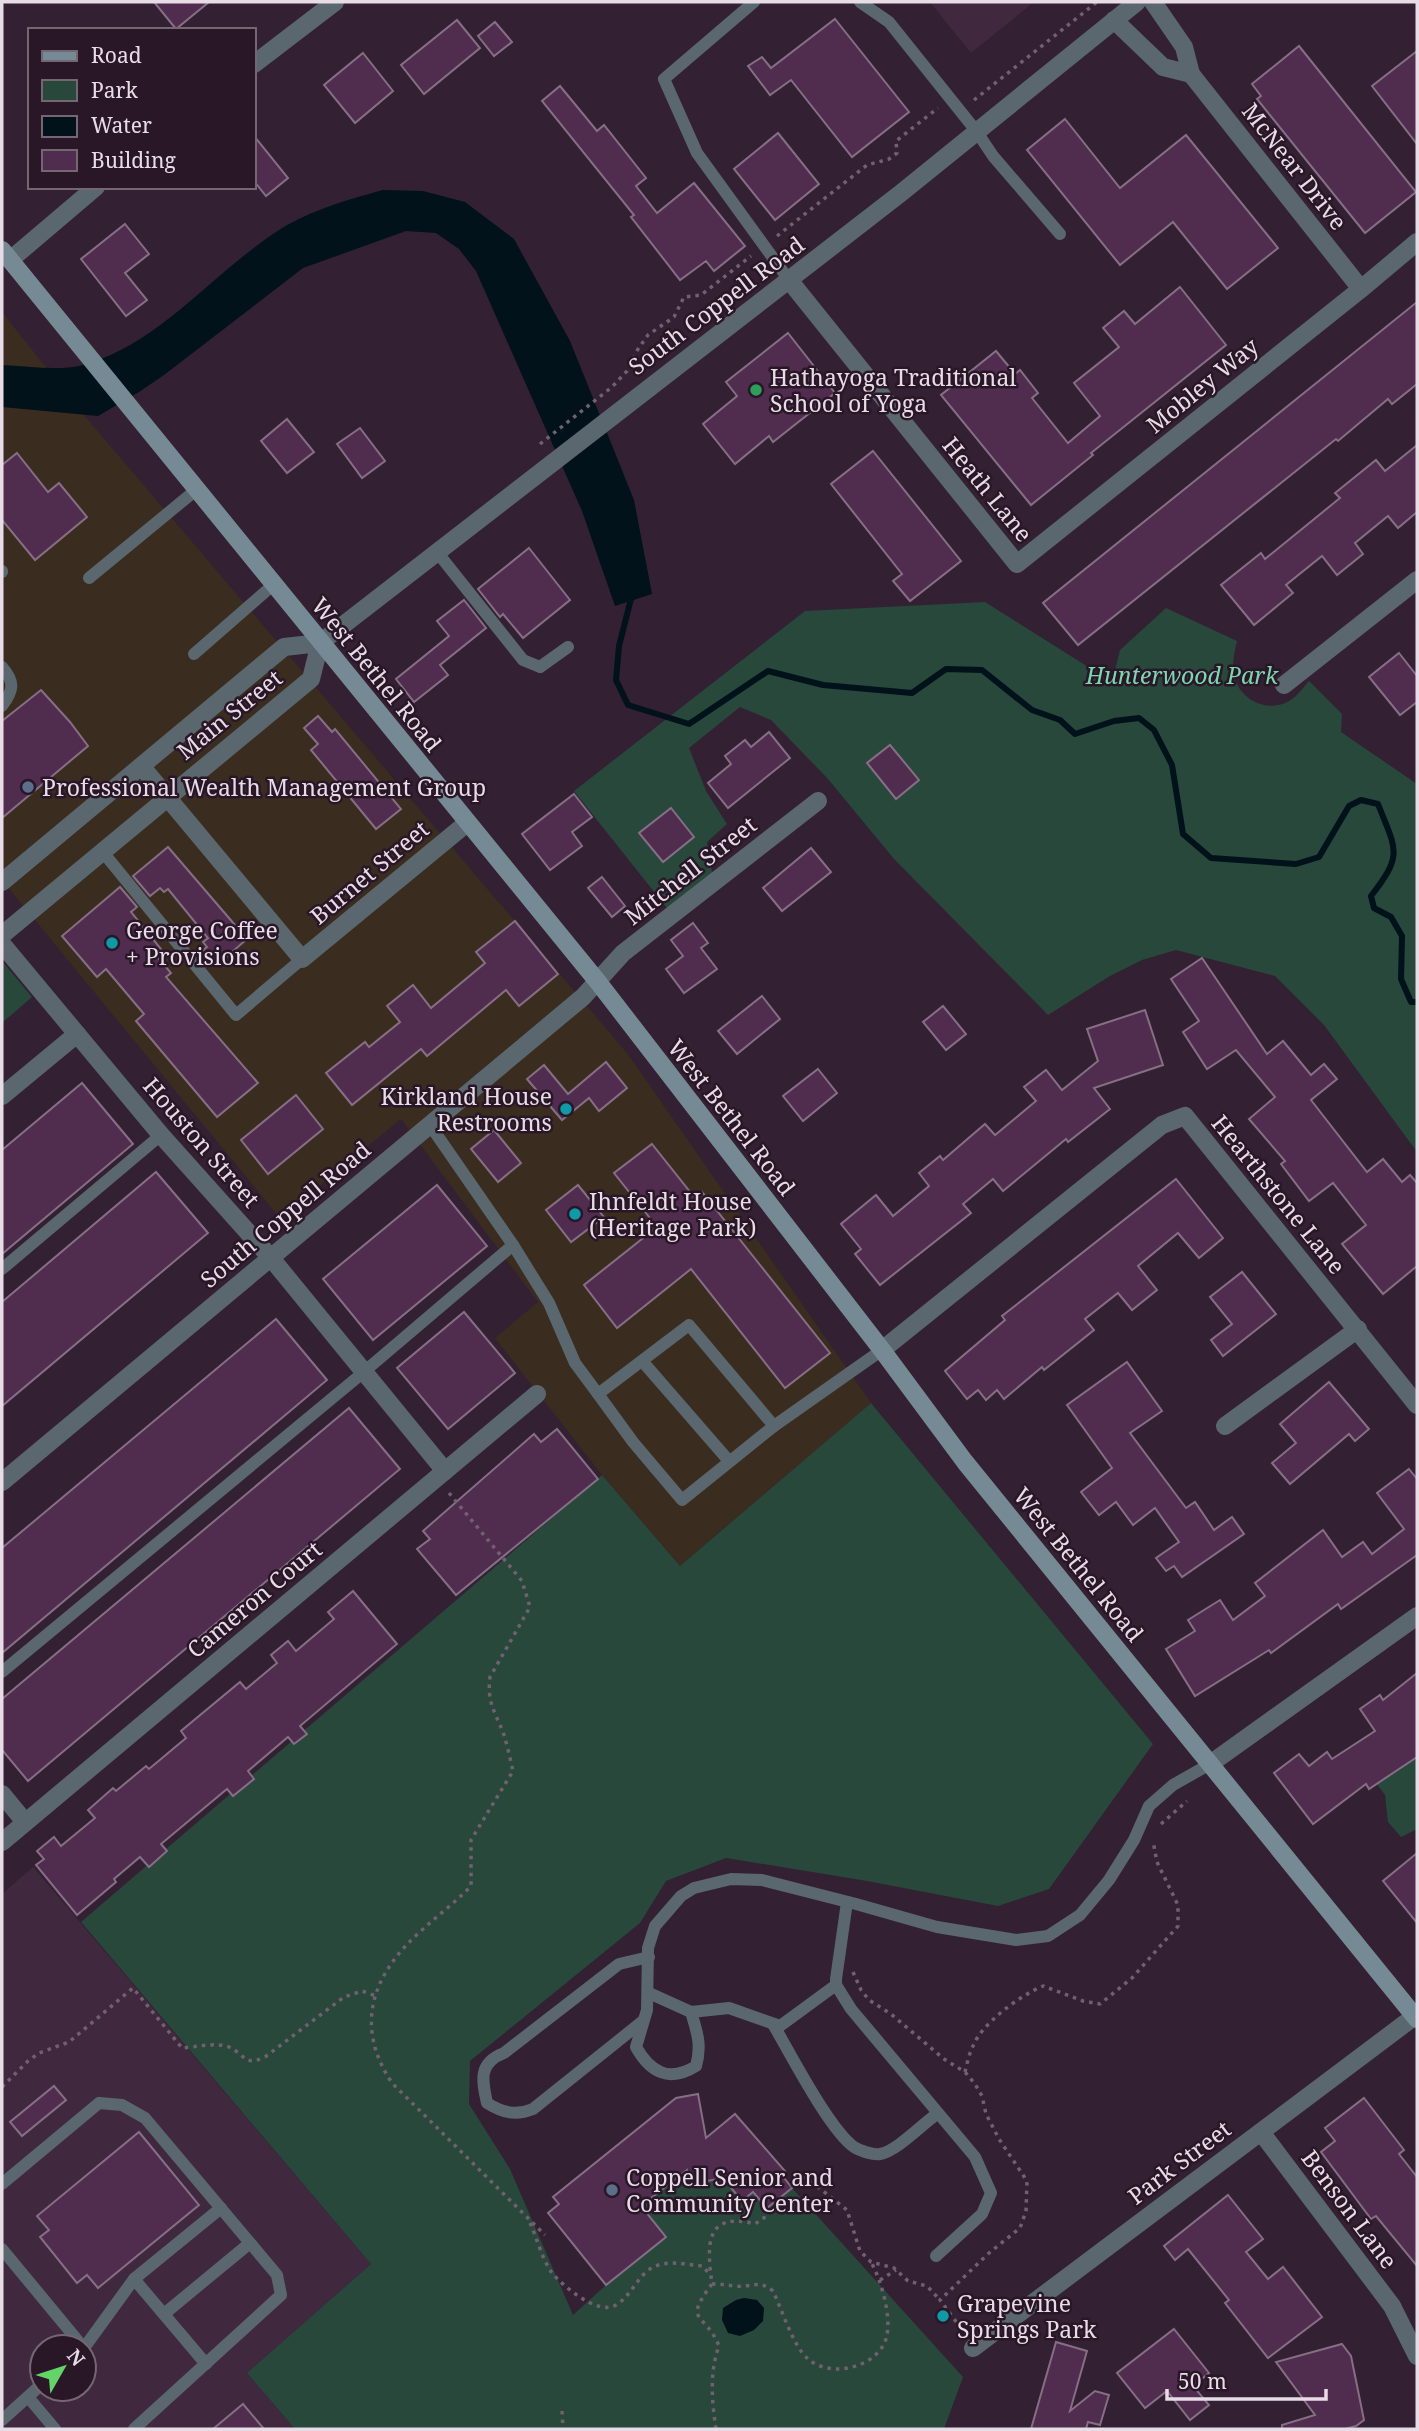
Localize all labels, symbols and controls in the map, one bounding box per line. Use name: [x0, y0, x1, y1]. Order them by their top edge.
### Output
legend: [28, 28, 256, 189]
text: Road: [91, 41, 142, 69]
text: Park: [91, 76, 138, 104]
street label: McNear Drive: [1235, 96, 1355, 236]
text: Water: [91, 111, 152, 139]
text: Building: [91, 146, 176, 174]
street label: South Coppell Road: [621, 228, 811, 382]
street label: Mobley Way: [1139, 330, 1265, 440]
place label: Hathayoga Traditional School of Yoga: [770, 361, 1017, 419]
marker: Hathayoga Traditional School of Yoga: [748, 382, 764, 398]
street label: Heath Lane: [936, 430, 1040, 548]
street label: West Bethel Road: [305, 590, 449, 758]
park label: Hunterwood Park: [1085, 659, 1279, 691]
street label: Main Street: [170, 662, 288, 766]
place label: Professional Wealth Management Group: [42, 771, 486, 803]
marker: Professional Wealth Management Group: [20, 779, 36, 795]
street label: Mitchell Street: [617, 808, 763, 932]
street label: Burnet Street: [303, 813, 435, 931]
place label: George Coffee + Provisions: [126, 914, 278, 972]
marker: George Coffee + Provisions: [104, 935, 120, 951]
street label: West Bethel Road: [661, 1032, 803, 1202]
street label: Houston Street: [137, 1070, 267, 1214]
place label: Kirkland House Restrooms: [380, 1080, 552, 1138]
marker: Kirkland House Restrooms: [558, 1101, 574, 1117]
street label: Hearthstone Lane: [1205, 1108, 1353, 1280]
street label: South Coppell Road: [193, 1133, 377, 1295]
place label: Ihnfeldt House (Heritage Park): [589, 1185, 757, 1243]
marker: Ihnfeldt House (Heritage Park): [567, 1206, 583, 1222]
street label: West Bethel Road: [1007, 1480, 1151, 1648]
street label: Cameron Court: [180, 1533, 328, 1665]
street label: Park Street: [1121, 2113, 1237, 2211]
street label: Benson Lane: [1295, 2143, 1405, 2275]
place label: Coppell Senior and Community Center: [626, 2161, 833, 2219]
marker: Coppell Senior and Community Center: [604, 2182, 620, 2198]
place label: Grapevine Springs Park: [957, 2287, 1097, 2345]
marker: Grapevine Springs Park: [935, 2308, 951, 2324]
north arrow: [28, 2333, 98, 2403]
text: N: [61, 2343, 91, 2371]
scale bar: [1167, 2358, 1326, 2402]
text: 50 m: [1178, 2367, 1227, 2395]

